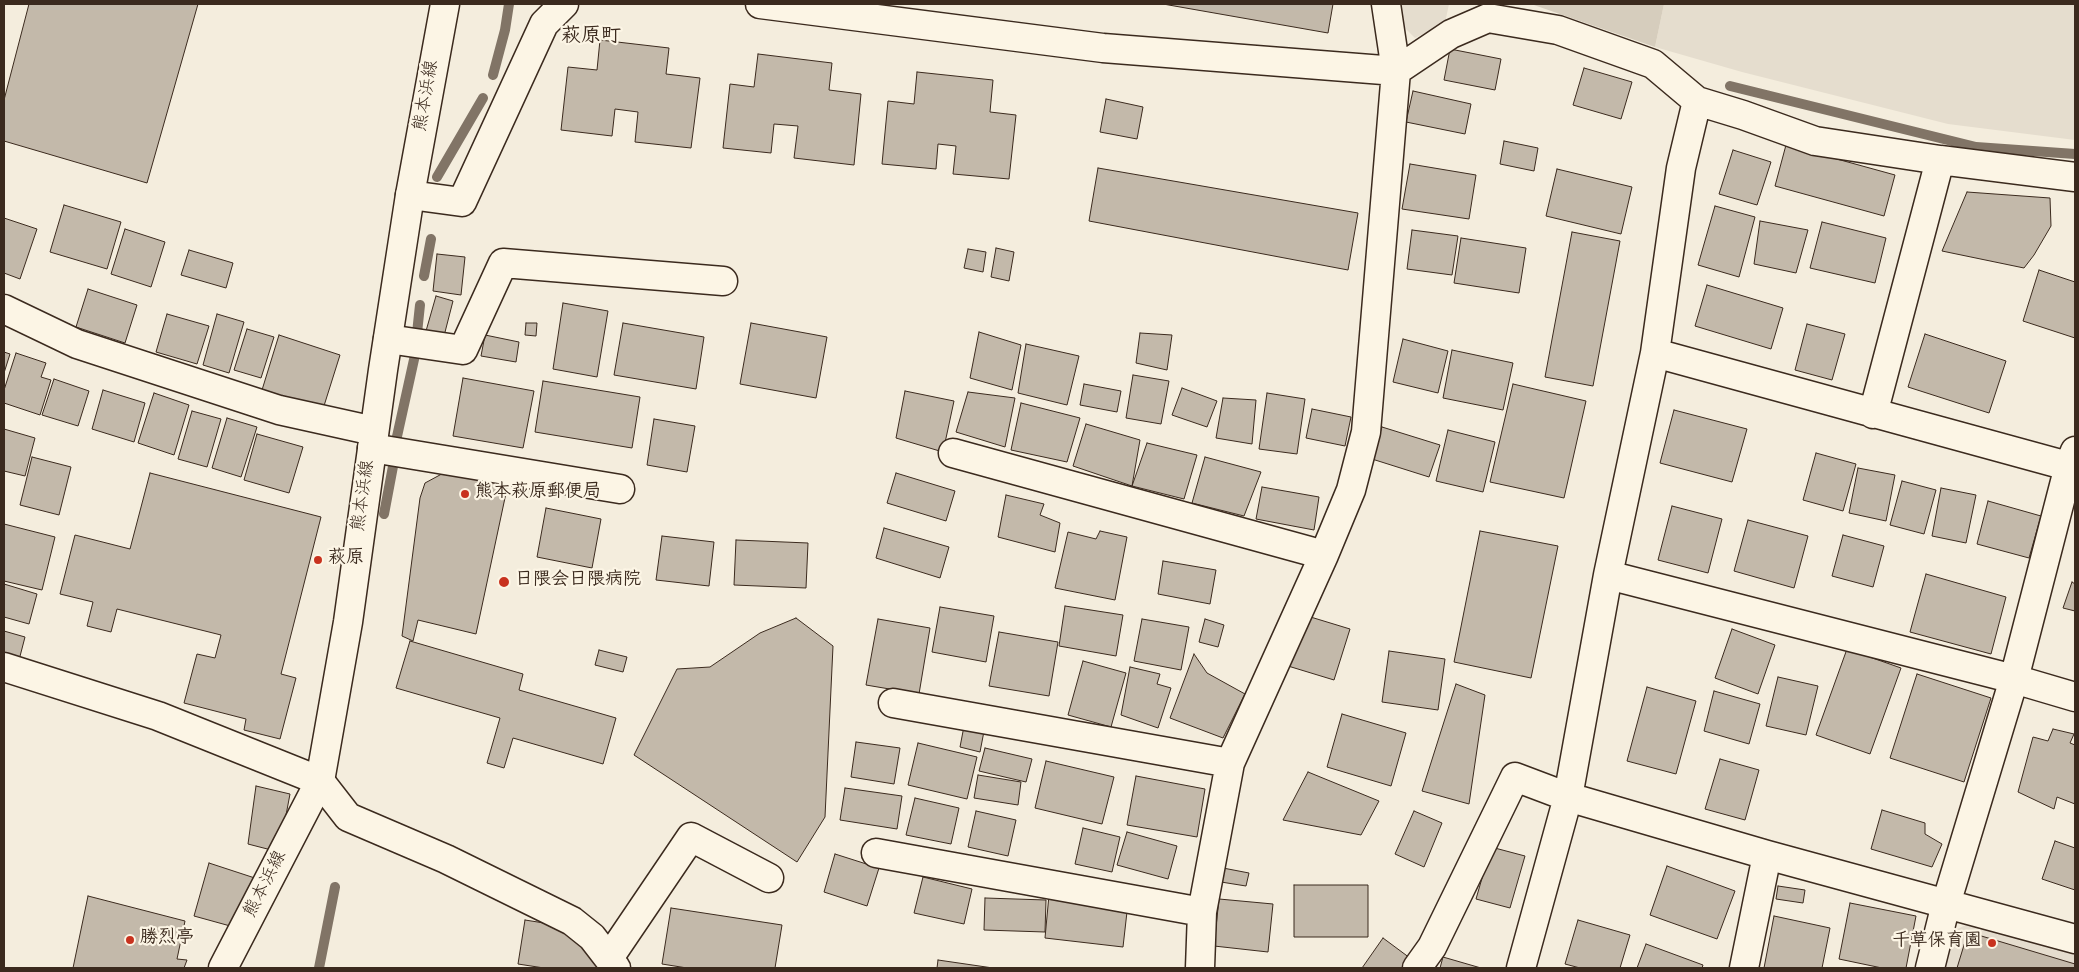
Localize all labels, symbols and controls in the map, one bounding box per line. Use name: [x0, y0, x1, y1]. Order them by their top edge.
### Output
district label: 萩原町: [561, 26, 621, 50]
street label: 熊本浜線: [411, 59, 445, 133]
street label: 熊本浜線: [349, 459, 381, 533]
place label: 熊本萩原郵便局: [475, 483, 601, 505]
marker: 熊本萩原郵便局: [459, 488, 471, 500]
place label: 萩原: [328, 549, 364, 571]
marker: 萩原: [312, 554, 324, 566]
place label: 日隈会日隈病院: [515, 571, 641, 593]
marker: 日隈会日隈病院: [497, 575, 511, 589]
street label: 熊本浜線: [241, 848, 293, 922]
place label: 勝烈亭: [140, 929, 194, 951]
place label: 千草保育園: [1892, 932, 1982, 954]
marker: 勝烈亭: [124, 934, 136, 946]
marker: 千草保育園: [1986, 937, 1998, 949]

